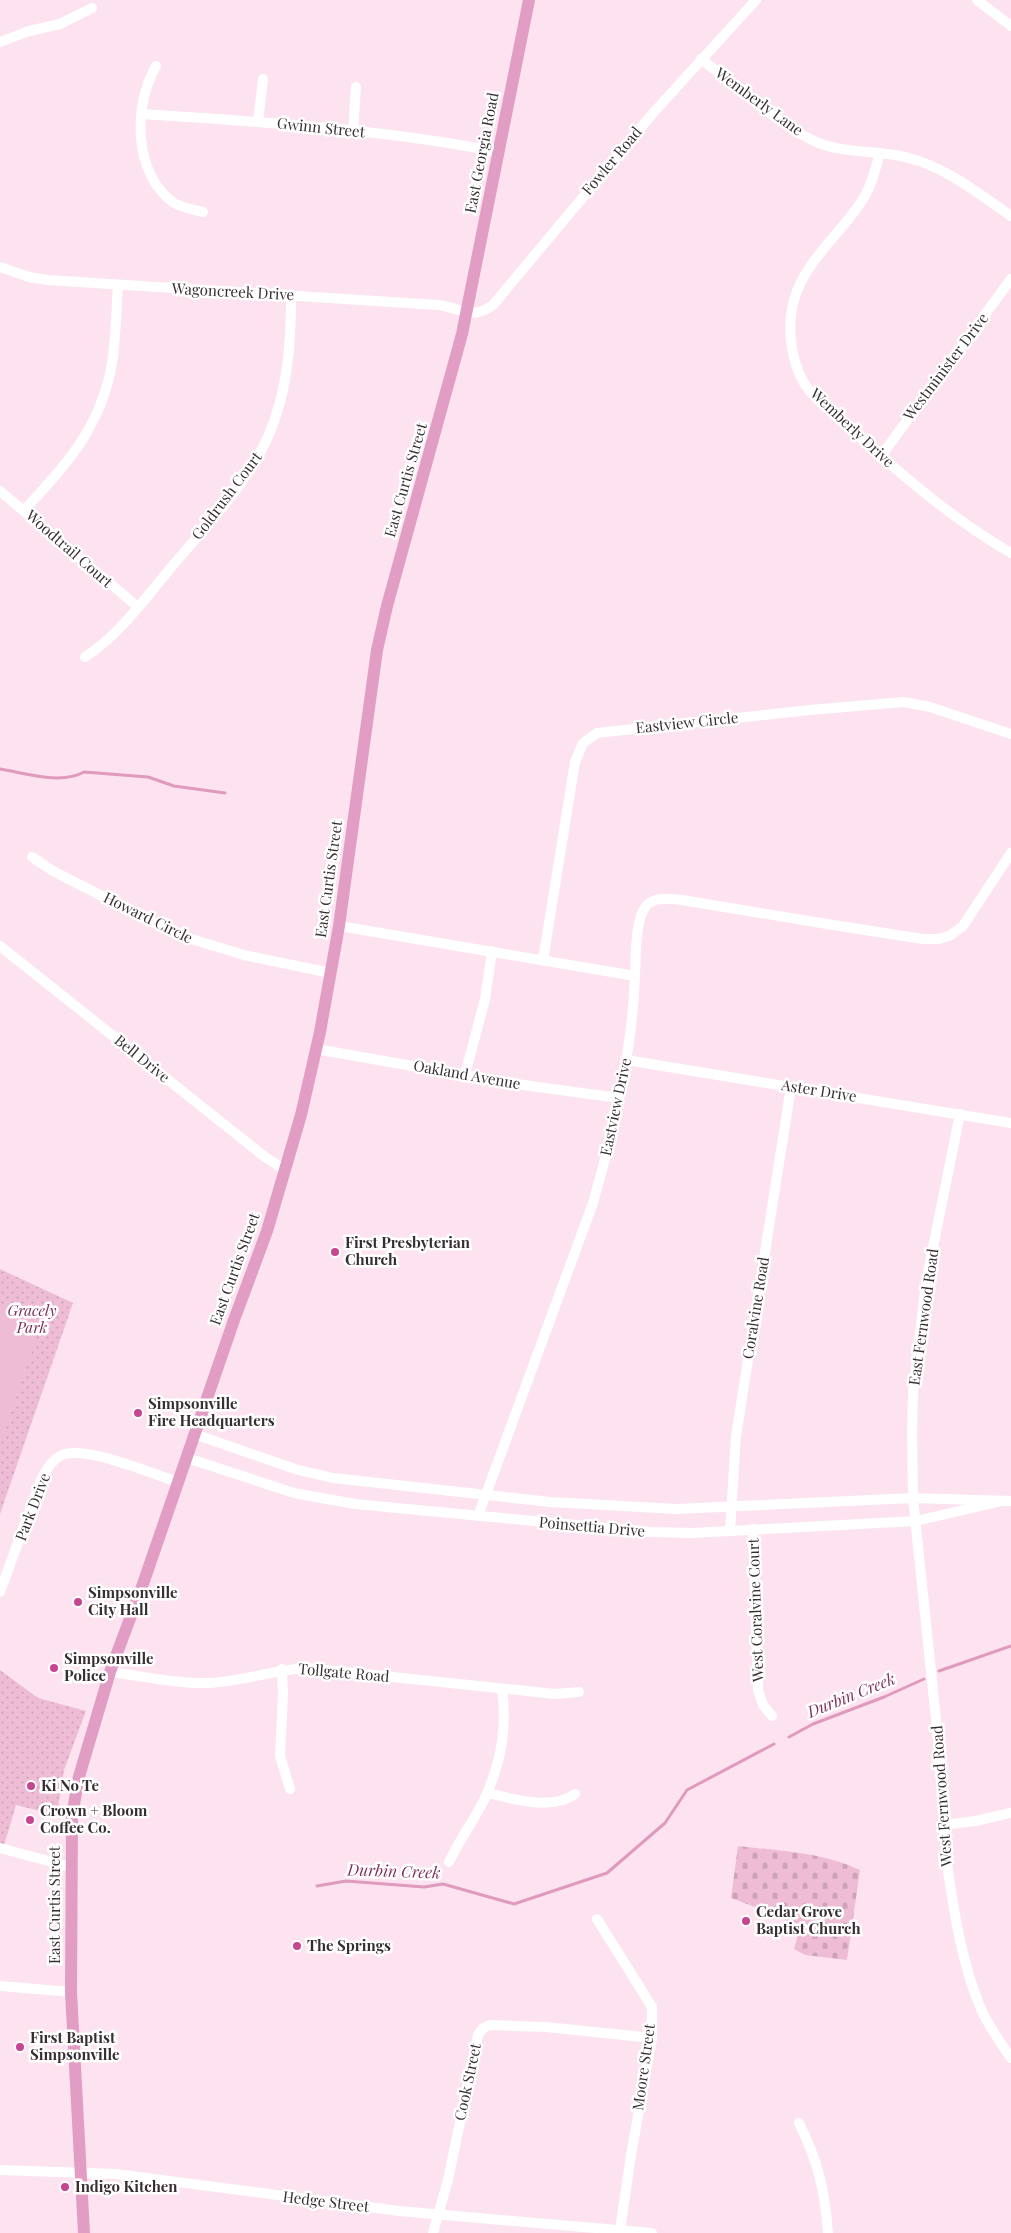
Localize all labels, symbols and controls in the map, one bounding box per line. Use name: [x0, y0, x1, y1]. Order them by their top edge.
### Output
street label: Wemberly Lane: [711, 62, 807, 140]
street label: East Georgia Road: [460, 90, 503, 215]
street label: Gwinn Street: [276, 112, 367, 142]
street label: Fowler Road: [577, 122, 646, 199]
street label: Wagoncreek Drive: [170, 278, 295, 304]
street label: Westminister Drive: [898, 309, 992, 425]
street label: Wemberly Drive: [806, 383, 899, 471]
street label: East Curtis Street: [379, 419, 431, 539]
street label: Goldrush Court: [187, 447, 266, 543]
street label: Woodtrail Court: [21, 504, 118, 592]
street label: Eastview Circle: [635, 707, 739, 737]
street label: East Curtis Street: [310, 818, 346, 939]
street label: Howard Circle: [100, 887, 196, 947]
street label: Bell Drive: [111, 1030, 175, 1087]
street label: Oakland Avenue: [412, 1055, 522, 1093]
street label: Eastview Drive: [595, 1056, 635, 1158]
street label: Aster Drive: [779, 1074, 858, 1106]
street label: East Curtis Street: [204, 1209, 264, 1328]
place label: First Presbyterian Church: [345, 1232, 471, 1269]
marker: First Presbyterian Church: [329, 1246, 341, 1258]
street label: East Fernwood Road: [904, 1247, 943, 1386]
street label: Coralvine Road: [737, 1255, 773, 1360]
park label: Gracely Park: [8, 1300, 56, 1337]
place label: Simpsonville Fire Headquarters: [148, 1393, 275, 1430]
marker: Simpsonville Fire Headquarters: [132, 1407, 144, 1419]
street label: Park Drive: [10, 1470, 54, 1543]
street label: Poinsettia Drive: [538, 1511, 646, 1541]
street label: West Coralvine Court: [742, 1537, 768, 1683]
place label: Simpsonville City Hall: [88, 1582, 178, 1619]
marker: Simpsonville City Hall: [72, 1596, 84, 1608]
place label: Simpsonville Police: [64, 1648, 154, 1685]
street label: Tollgate Road: [298, 1658, 391, 1686]
marker: Simpsonville Police: [48, 1662, 60, 1674]
water label: Durbin Creek: [803, 1667, 898, 1722]
street label: West Fernwood Road: [926, 1725, 956, 1868]
place label: Ki No Te: [41, 1775, 99, 1795]
marker: Ki No Te: [25, 1780, 37, 1792]
place label: Crown + Bloom Coffee Co.: [40, 1800, 148, 1837]
marker: Crown + Bloom Coffee Co.: [24, 1814, 36, 1826]
street label: East Curtis Street: [44, 1845, 64, 1964]
water label: Durbin Creek: [346, 1858, 441, 1883]
place label: Cedar Grove Baptist Church: [756, 1901, 861, 1938]
marker: Cedar Grove Baptist Church: [740, 1915, 752, 1927]
place label: The Springs: [307, 1935, 391, 1955]
marker: The Springs: [291, 1940, 303, 1952]
street label: Moore Street: [627, 2022, 659, 2111]
place label: First Baptist Simpsonville: [30, 2027, 120, 2064]
marker: First Baptist Simpsonville: [14, 2041, 26, 2053]
street label: Cook Street: [449, 2041, 485, 2122]
place label: Indigo Kitchen: [75, 2176, 178, 2196]
marker: Indigo Kitchen: [59, 2181, 71, 2193]
street label: Hedge Street: [282, 2186, 371, 2216]

